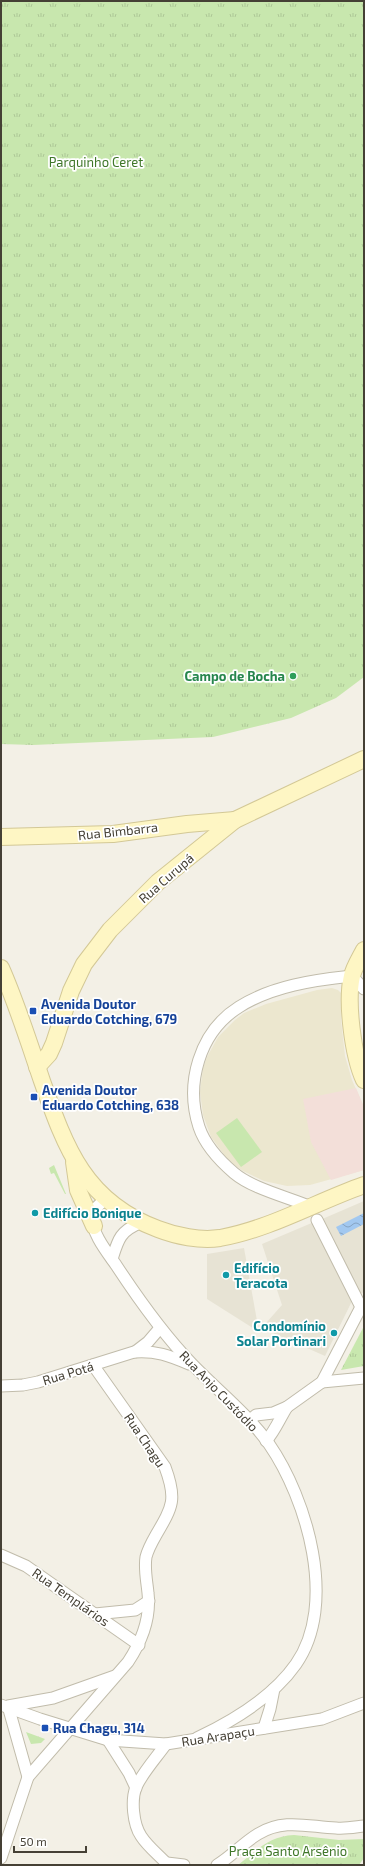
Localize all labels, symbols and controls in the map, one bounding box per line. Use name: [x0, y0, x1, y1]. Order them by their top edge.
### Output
park label: Parquinho Ceret: [49, 154, 143, 170]
place label: Campo de Bocha: [184, 668, 285, 684]
marker: Campo de Bocha: [288, 671, 298, 681]
street label: Rua Bimbarra: [77, 819, 159, 843]
street label: Rua Curupá: [135, 850, 197, 906]
place label: Avenida Doutor Eduardo Cotching, 679: [41, 996, 177, 1027]
marker: Avenida Doutor Eduardo Cotching, 679: [28, 1006, 38, 1016]
place label: Avenida Doutor Eduardo Cotching, 638: [42, 1082, 179, 1113]
marker: Avenida Doutor Eduardo Cotching, 638: [29, 1092, 39, 1102]
place label: Edifício Bonique: [43, 1205, 142, 1221]
marker: Edifício Bonique: [30, 1208, 40, 1218]
place label: Edifício Teracota: [234, 1260, 288, 1291]
marker: Edifício Teracota: [221, 1270, 231, 1280]
place label: Condomínio Solar Portinari: [236, 1318, 326, 1349]
marker: Condomínio Solar Portinari: [329, 1328, 339, 1338]
street label: Rua Anjo Custódio: [176, 1347, 262, 1435]
street label: Rua Potá: [41, 1358, 95, 1388]
street label: Rua Chagu: [121, 1410, 169, 1470]
street label: Rua Templários: [29, 1564, 113, 1630]
place label: Rua Chagu, 314: [53, 1720, 145, 1736]
street label: Rua Arapaçu: [180, 1722, 256, 1751]
marker: Rua Chagu, 314: [40, 1723, 50, 1733]
scale bar: [14, 1828, 86, 1854]
text: 50 m: [20, 1834, 47, 1848]
park label: Praça Santo Arsênio: [229, 1843, 347, 1860]

